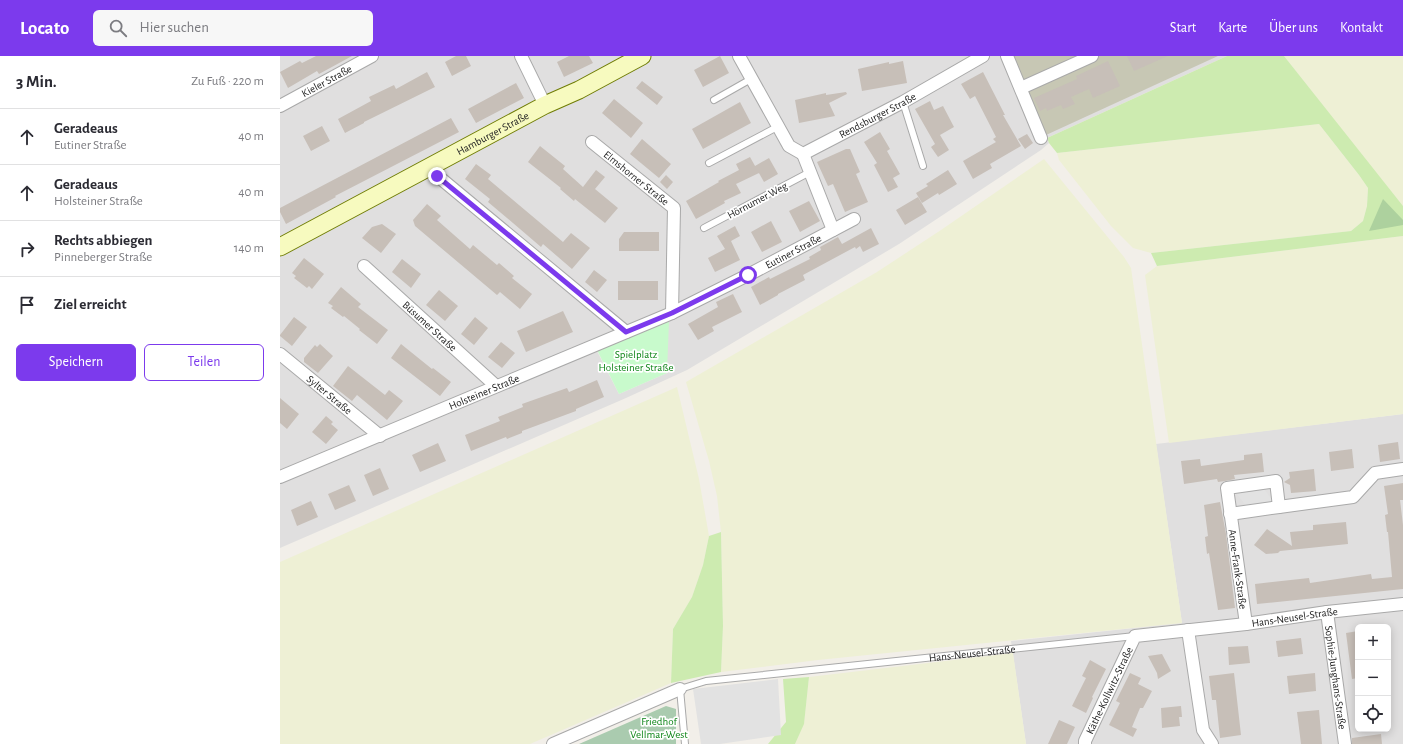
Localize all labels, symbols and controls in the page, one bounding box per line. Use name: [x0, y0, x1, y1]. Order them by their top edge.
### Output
search box: [93, 10, 373, 46]
icon: search: [107, 17, 129, 39]
text: Locato: [20, 19, 69, 38]
text: Hier suchen: [139, 20, 209, 35]
text: Start: [1170, 21, 1196, 35]
text: Karte: [1218, 21, 1247, 35]
text: Über uns: [1269, 21, 1318, 35]
text: Kontakt: [1340, 21, 1383, 35]
street label: Kieler Straße: [300, 63, 354, 99]
text: 3 Min.: [16, 73, 57, 90]
text: Zu Fuß · 220 m: [191, 75, 264, 88]
street label: Rendsburger Straße: [837, 91, 918, 140]
street label: Hamburger Straße: [455, 110, 531, 157]
text: Geradeaus: [54, 121, 118, 136]
icon: ahead: [16, 126, 38, 148]
text: 40 m: [238, 130, 264, 143]
text: Eutiner Straße: [54, 139, 127, 152]
street label: Elmshorner Straße: [601, 149, 671, 208]
route end: [428, 167, 446, 185]
text: Geradeaus: [54, 177, 118, 192]
street label: Hörnumer Weg: [725, 180, 790, 221]
icon: ahead: [16, 182, 38, 204]
text: 40 m: [238, 186, 264, 199]
text: Holsteiner Straße: [54, 195, 143, 208]
street label: Eutiner Straße: [764, 232, 823, 271]
text: Rechts abbiegen: [54, 233, 152, 248]
icon: right: [16, 238, 38, 260]
text: 140 m: [234, 242, 264, 255]
text: Pinneberger Straße: [54, 251, 152, 264]
route start: [739, 266, 757, 284]
icon: arrive: [16, 294, 38, 316]
text: Ziel erreicht: [54, 297, 127, 312]
street label: Büsumer Straße: [400, 299, 459, 353]
button: Speichern: [16, 344, 136, 381]
button: Teilen: [144, 344, 264, 381]
park label: Spielplatz Holsteiner Straße: [598, 349, 674, 373]
street label: Sylter Straße: [305, 373, 354, 417]
street label: Holsteiner Straße: [447, 373, 521, 412]
street label: Anne-Frank-Straße: [1226, 528, 1249, 610]
street label: Hans-Neusel-Straße: [1251, 606, 1338, 629]
map controls: [1355, 624, 1391, 732]
button: +: [1355, 624, 1391, 660]
street label: Sophie-Junghans-Straße: [1323, 625, 1348, 730]
street label: Hans-Neusel-Straße: [928, 644, 1016, 664]
street label: Käthe-Kollwitz-Straße: [1084, 645, 1135, 736]
button: −: [1355, 660, 1391, 696]
button: locate: [1355, 696, 1391, 732]
park label: Friedhof Vellmar-West: [630, 716, 688, 740]

